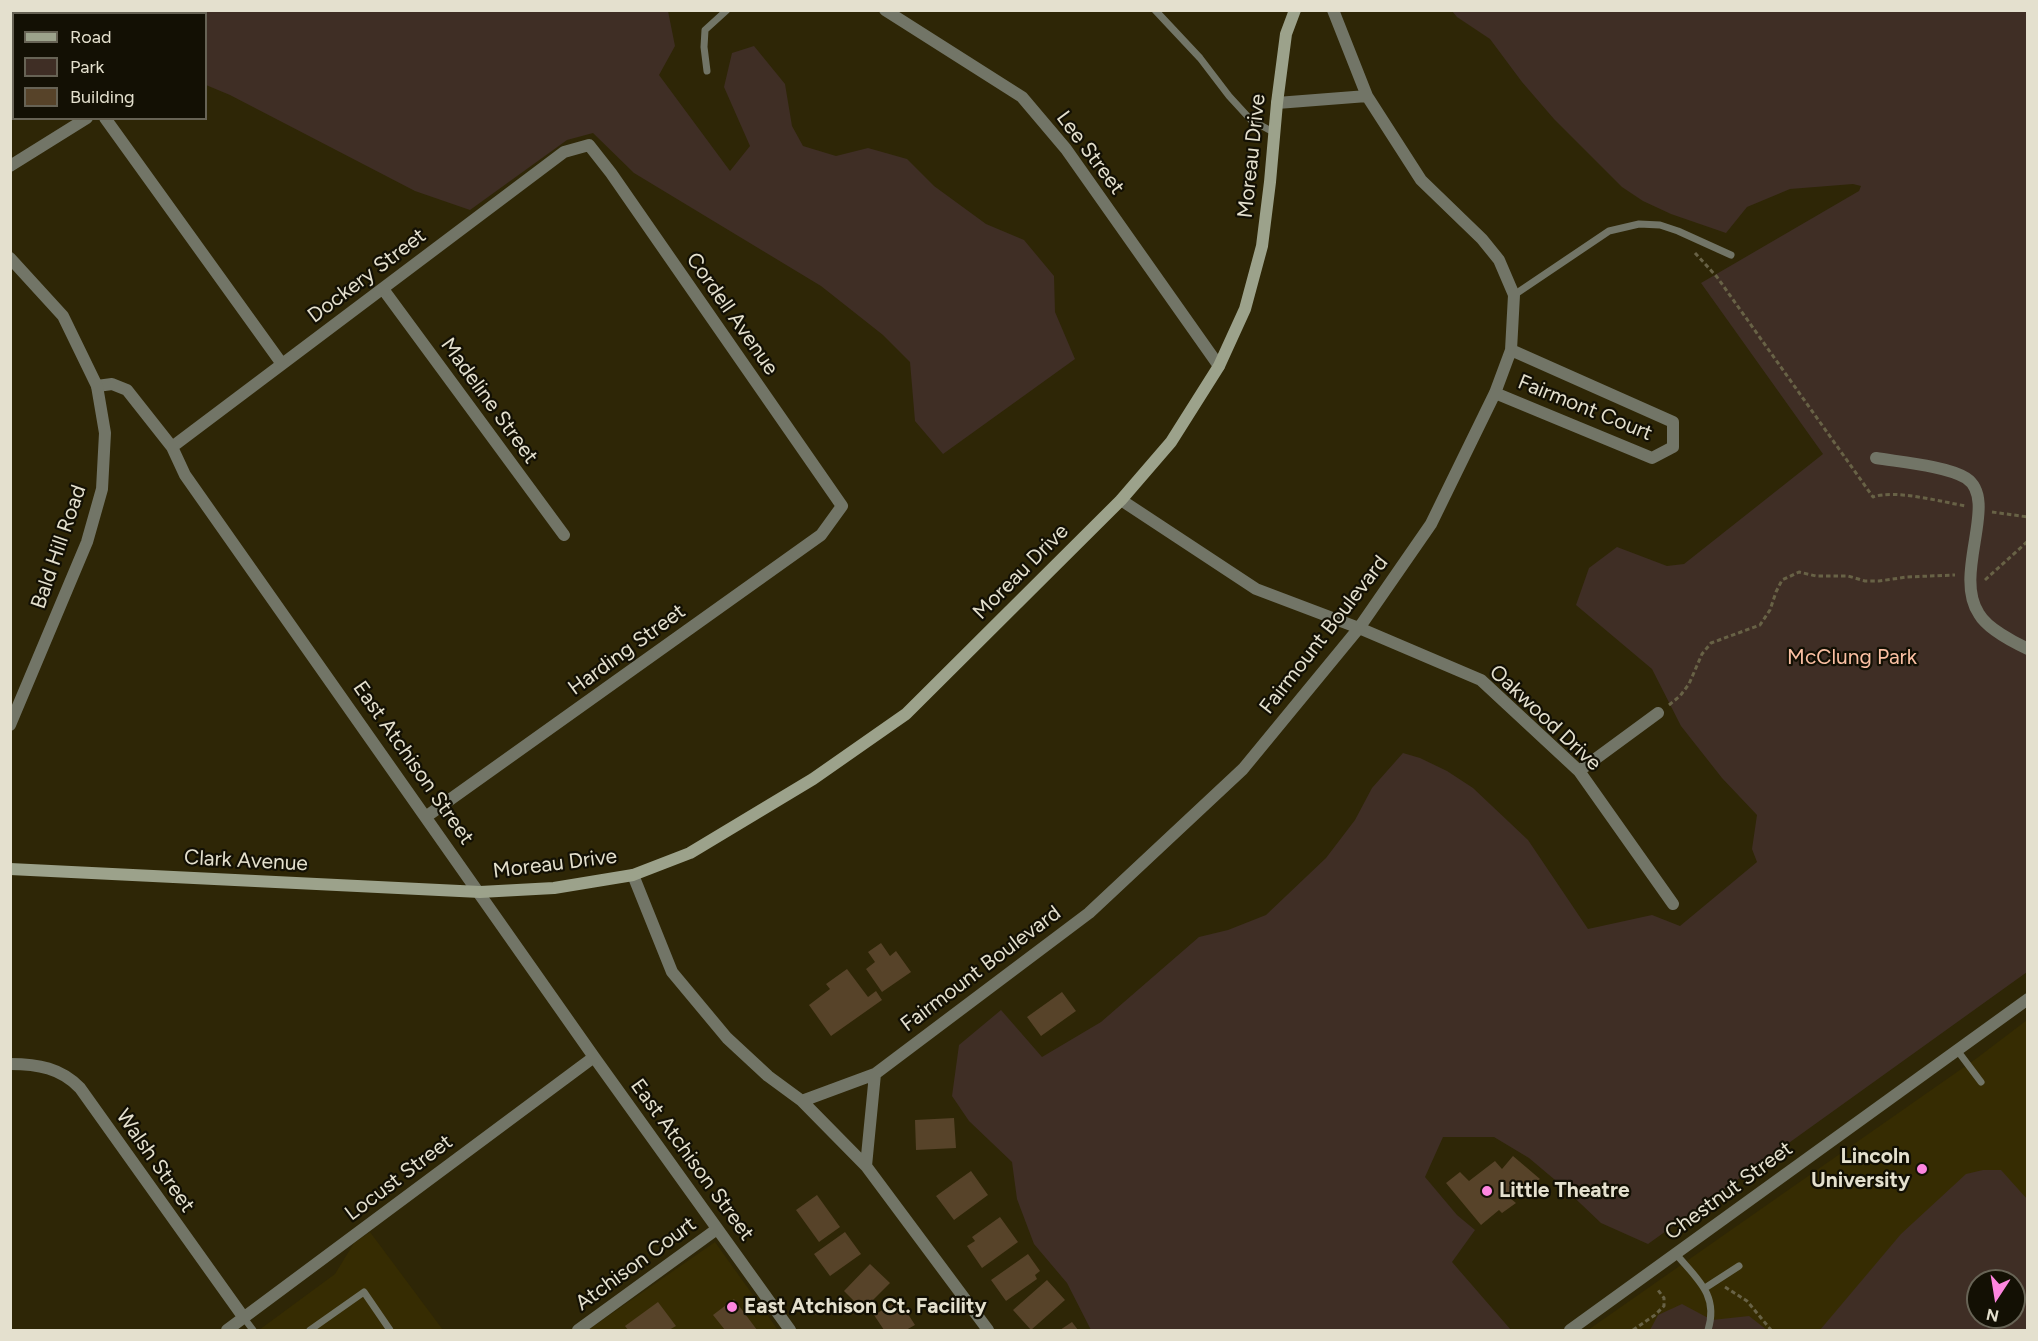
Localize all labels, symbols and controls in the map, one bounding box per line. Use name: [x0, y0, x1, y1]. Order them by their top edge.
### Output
legend: [12, 12, 207, 120]
text: Road: [70, 26, 111, 48]
text: Park: [70, 56, 104, 78]
text: Building: [70, 86, 135, 108]
street label: Moreau Drive: [1233, 93, 1271, 219]
street label: Lee Street: [1050, 106, 1130, 200]
street label: Dockery Street: [303, 223, 431, 329]
street label: Cordell Avenue: [680, 248, 784, 380]
street label: Madeline Street: [435, 333, 543, 469]
street label: Fairmont Court: [1514, 370, 1656, 446]
street label: Bald Hill Road: [26, 482, 92, 612]
street label: Moreau Drive: [968, 519, 1074, 625]
street label: Fairmount Boulevard: [1254, 551, 1394, 719]
street label: Harding Street: [563, 599, 691, 701]
park label: McClung Park: [1787, 645, 1917, 671]
street label: Oakwood Drive: [1484, 660, 1606, 776]
street label: East Atchison Street: [347, 676, 479, 850]
street label: Moreau Drive: [492, 844, 618, 884]
street label: Clark Avenue: [183, 845, 309, 877]
street label: Fairmount Boulevard: [896, 901, 1066, 1037]
street label: East Atchison Street: [625, 1074, 759, 1246]
street label: Walsh Street: [110, 1105, 200, 1217]
street label: Locust Street: [340, 1129, 458, 1227]
street label: Chestnut Street: [1660, 1136, 1798, 1246]
place label: Lincoln University: [1811, 1144, 1910, 1194]
marker: Lincoln University: [1915, 1162, 1929, 1176]
place label: Little Theatre: [1499, 1178, 1630, 1204]
marker: Little Theatre: [1480, 1184, 1494, 1198]
street label: Atchison Court: [571, 1212, 701, 1316]
north arrow: [1966, 1269, 2026, 1329]
place label: East Atchison Ct. Facility: [744, 1294, 987, 1320]
marker: East Atchison Ct. Facility: [725, 1300, 739, 1314]
text: N: [1985, 1305, 2001, 1326]

